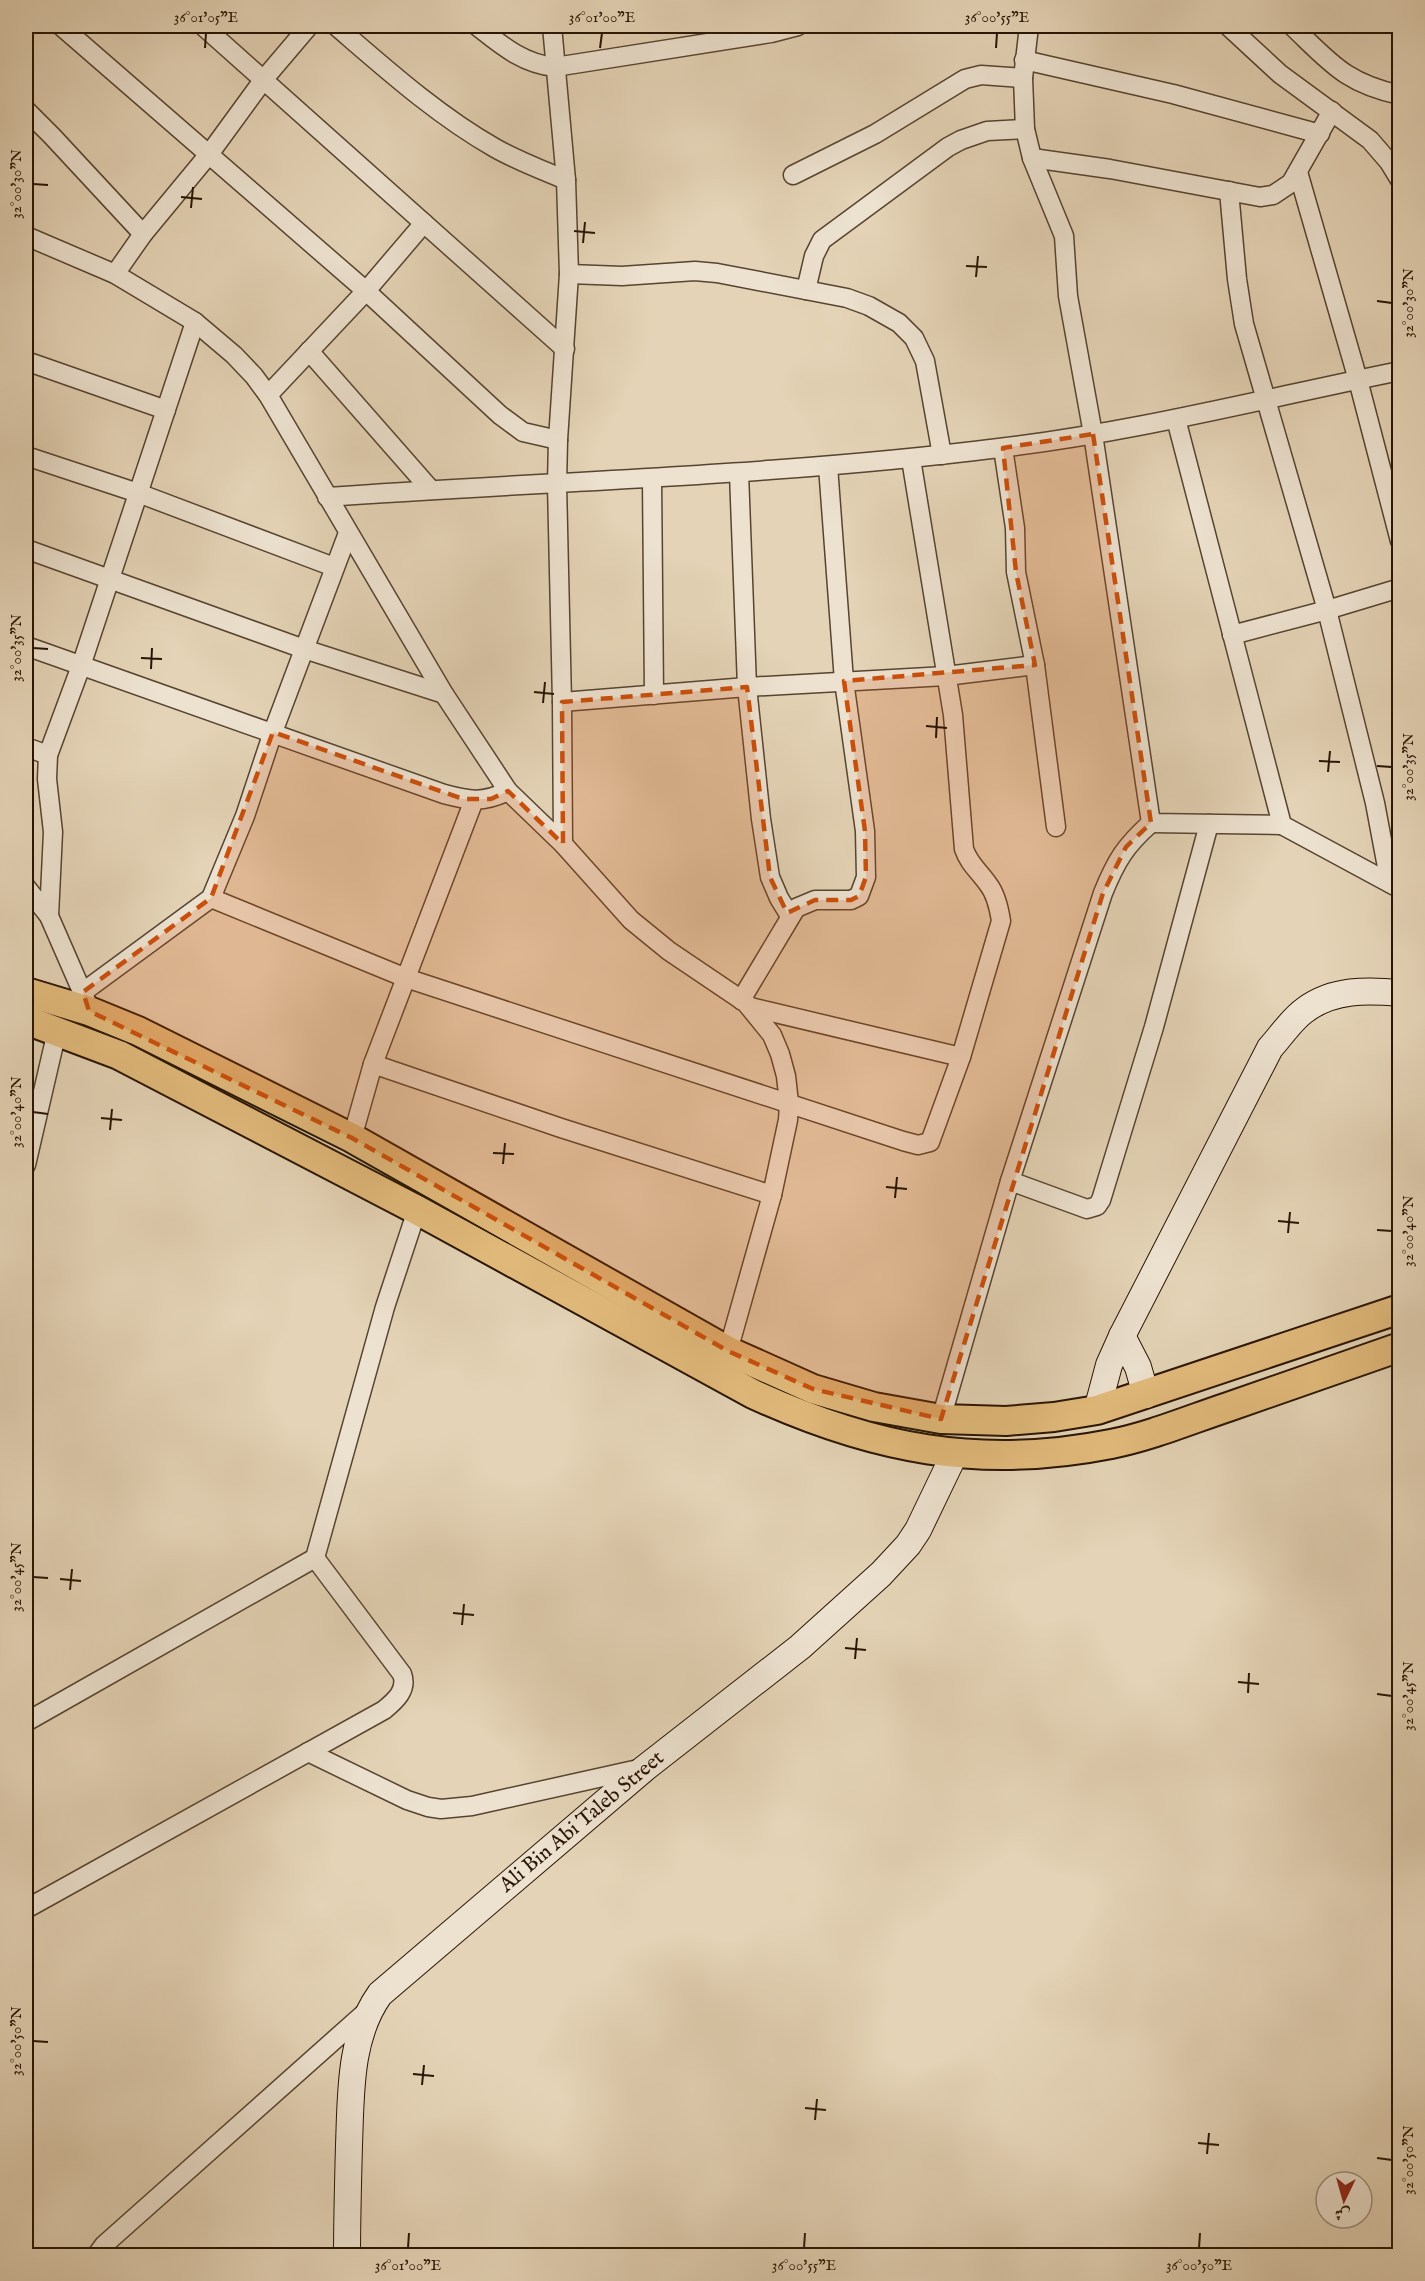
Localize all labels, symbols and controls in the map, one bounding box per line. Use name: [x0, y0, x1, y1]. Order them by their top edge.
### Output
text: 36°01'05"E: [174, 8, 238, 27]
text: 36°01'00"E: [569, 8, 635, 27]
text: 36°00'55"E: [965, 8, 1029, 27]
text: 32°00'30"N: [7, 149, 26, 219]
text: 32°00'30"N: [1399, 268, 1418, 338]
text: 32°00'35"N: [7, 614, 26, 682]
text: 32°00'35"N: [1399, 733, 1418, 801]
text: 32°00'40"N: [7, 1076, 26, 1148]
text: 32°00'40"N: [1399, 1195, 1418, 1267]
text: 32°00'45"N: [7, 1542, 26, 1612]
text: 32°00'45"N: [1399, 1661, 1418, 1731]
street label: Ali Bin Abi Taleb Street: [493, 1745, 670, 1900]
text: 32°00'50"N: [7, 2006, 26, 2076]
text: 32°00'50"N: [1399, 2125, 1418, 2195]
north arrow: [1314, 2170, 1374, 2230]
text: ش: [1334, 2202, 1352, 2224]
text: 36°01'00"E: [375, 2256, 441, 2275]
text: 36°00'55"E: [772, 2256, 836, 2275]
text: 36°00'50"E: [1166, 2256, 1232, 2275]

